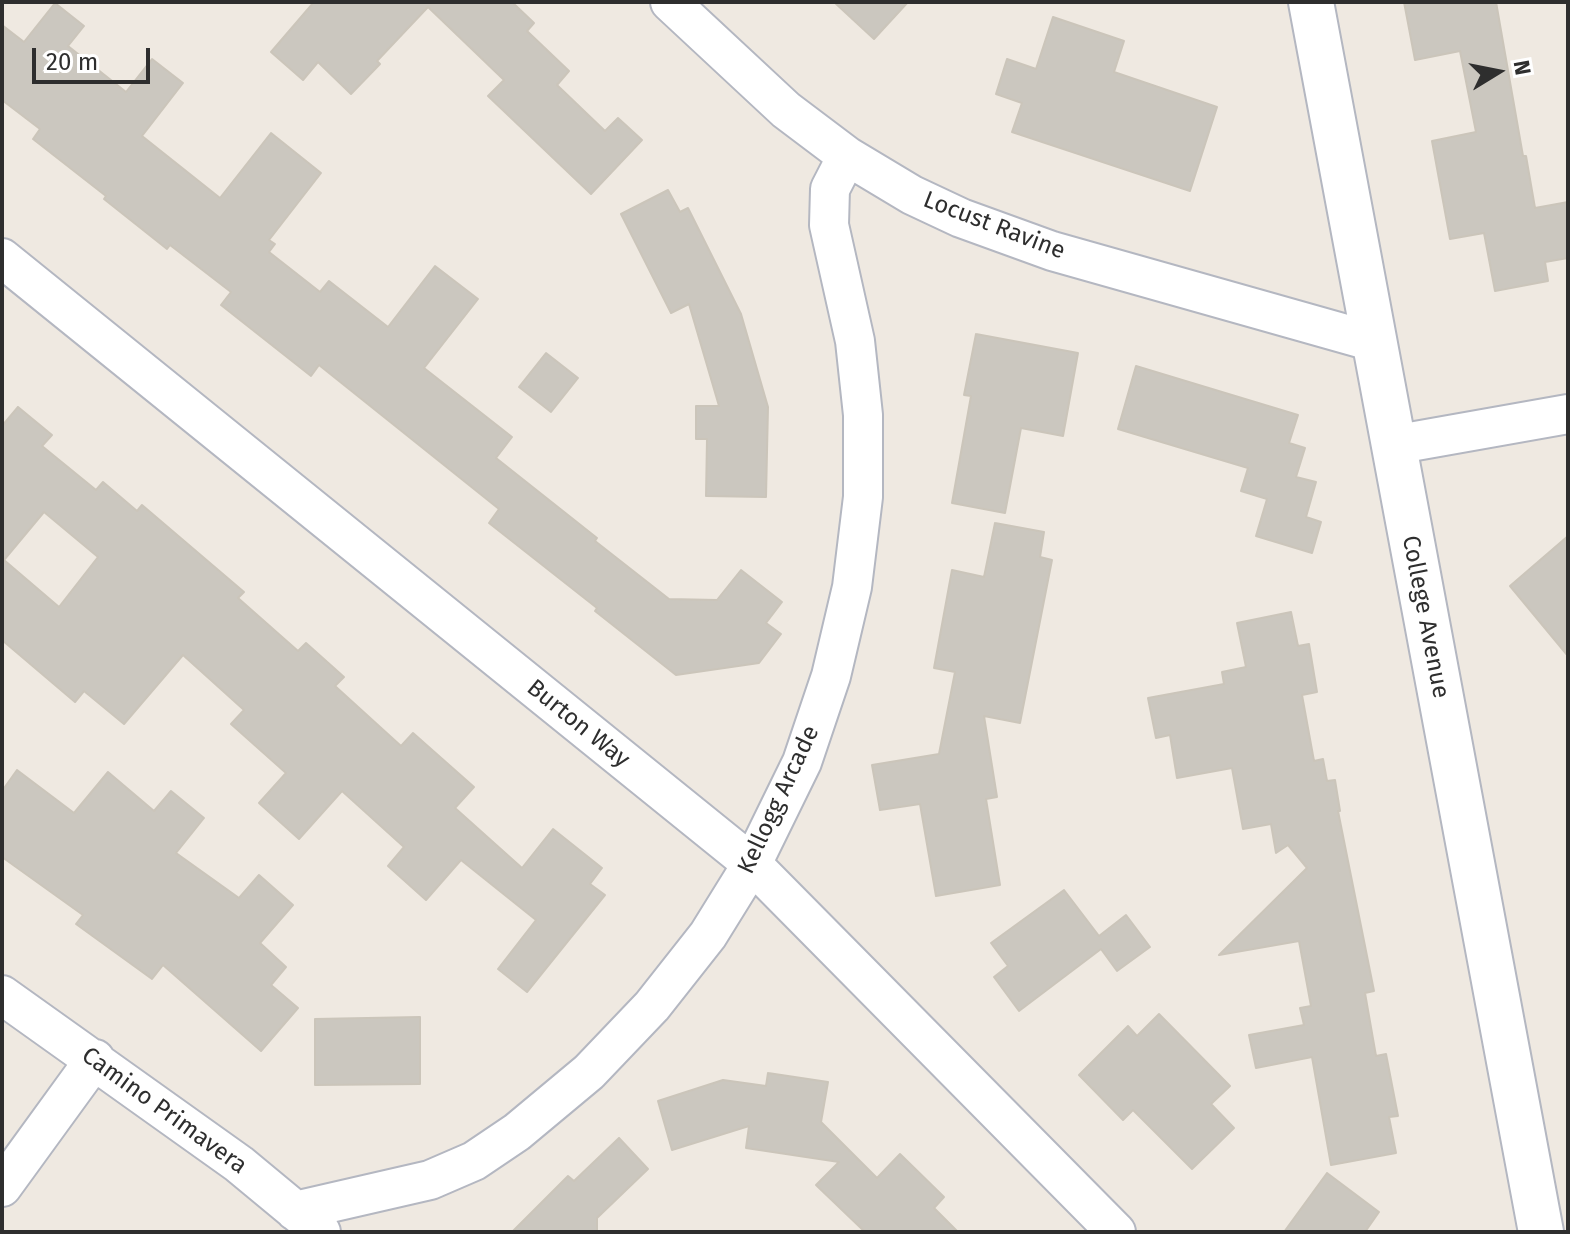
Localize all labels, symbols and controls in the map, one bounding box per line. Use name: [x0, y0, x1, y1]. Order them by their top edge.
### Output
scale bar: [36, 32, 154, 82]
north arrow: [1458, 32, 1538, 112]
text: 20 m: [46, 48, 98, 76]
text: N: [1508, 58, 1537, 77]
street label: Locust Ravine: [919, 186, 1069, 266]
street label: College Avenue: [1395, 533, 1455, 701]
street label: Burton Way: [521, 674, 635, 774]
street label: Kellogg Arcade: [732, 721, 826, 879]
street label: Camino Primavera: [76, 1041, 252, 1181]

